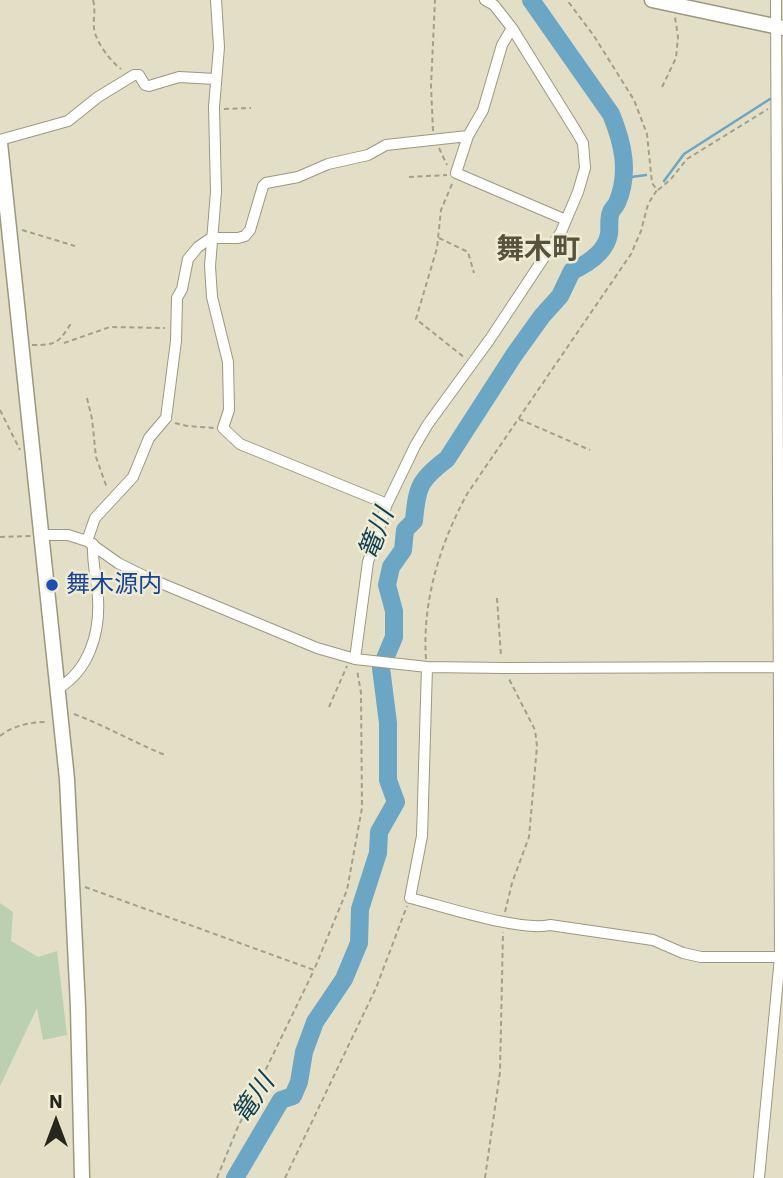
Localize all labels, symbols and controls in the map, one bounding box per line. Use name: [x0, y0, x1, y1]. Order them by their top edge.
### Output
district label: 舞木町: [496, 233, 580, 267]
water label: 篭川: [353, 504, 401, 564]
place label: 舞木源内: [66, 571, 162, 599]
marker: 舞木源内: [44, 577, 60, 593]
water label: 篭川: [227, 1069, 281, 1129]
north arrow: [21, 1087, 91, 1157]
text: N: [49, 1089, 63, 1113]

